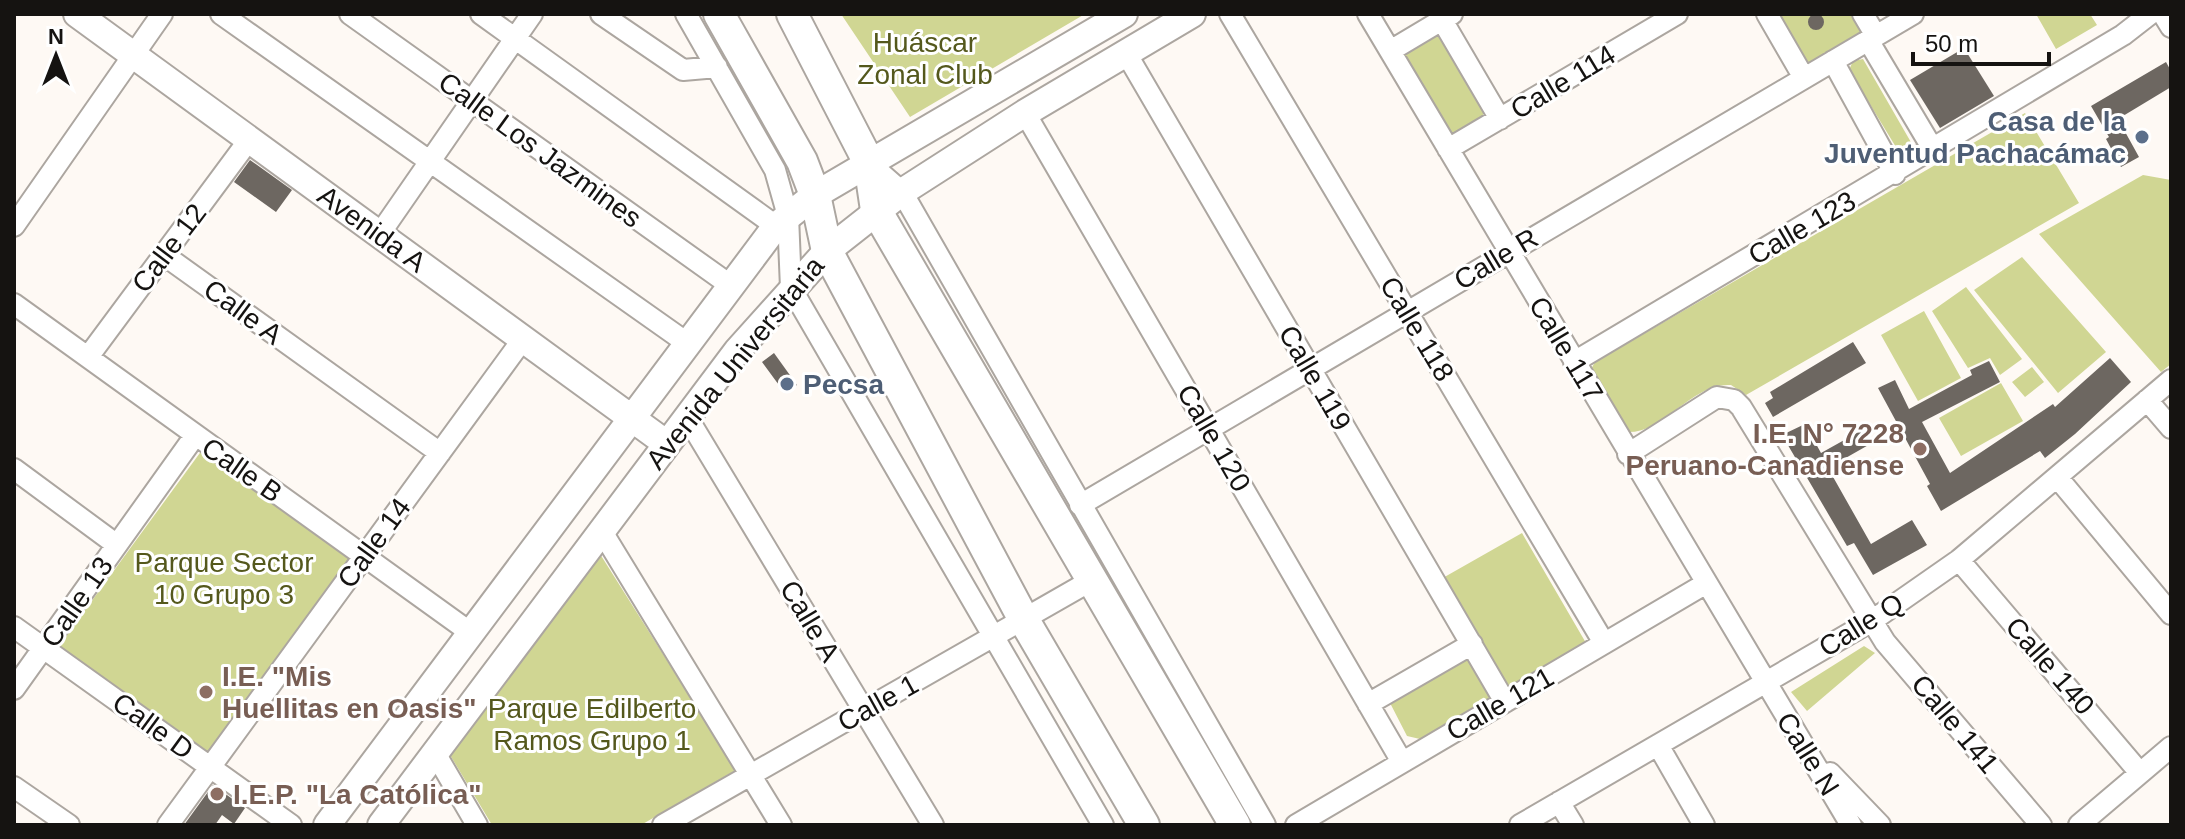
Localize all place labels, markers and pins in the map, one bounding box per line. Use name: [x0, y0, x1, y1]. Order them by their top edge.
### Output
place label: Casa de la Juventud Pachacámac: [1824, 106, 2126, 169]
marker: Casa de la Juventud Pachacámac: [2133, 128, 2151, 146]
place label: Pecsa: [803, 369, 884, 400]
marker: Pecsa: [778, 375, 796, 393]
place label: I.E. N° 7228 Peruano-Canadiense: [1625, 418, 1904, 481]
marker: I.E. N° 7228 Peruano-Canadiense: [1911, 440, 1929, 458]
place label: I.E. "Mis Huellitas en Oasis": [222, 661, 477, 724]
marker: I.E. "Mis Huellitas en Oasis": [197, 683, 215, 701]
place label: I.E.P. "La Católica": [233, 779, 482, 810]
marker: I.E.P. "La Católica": [208, 785, 226, 803]

